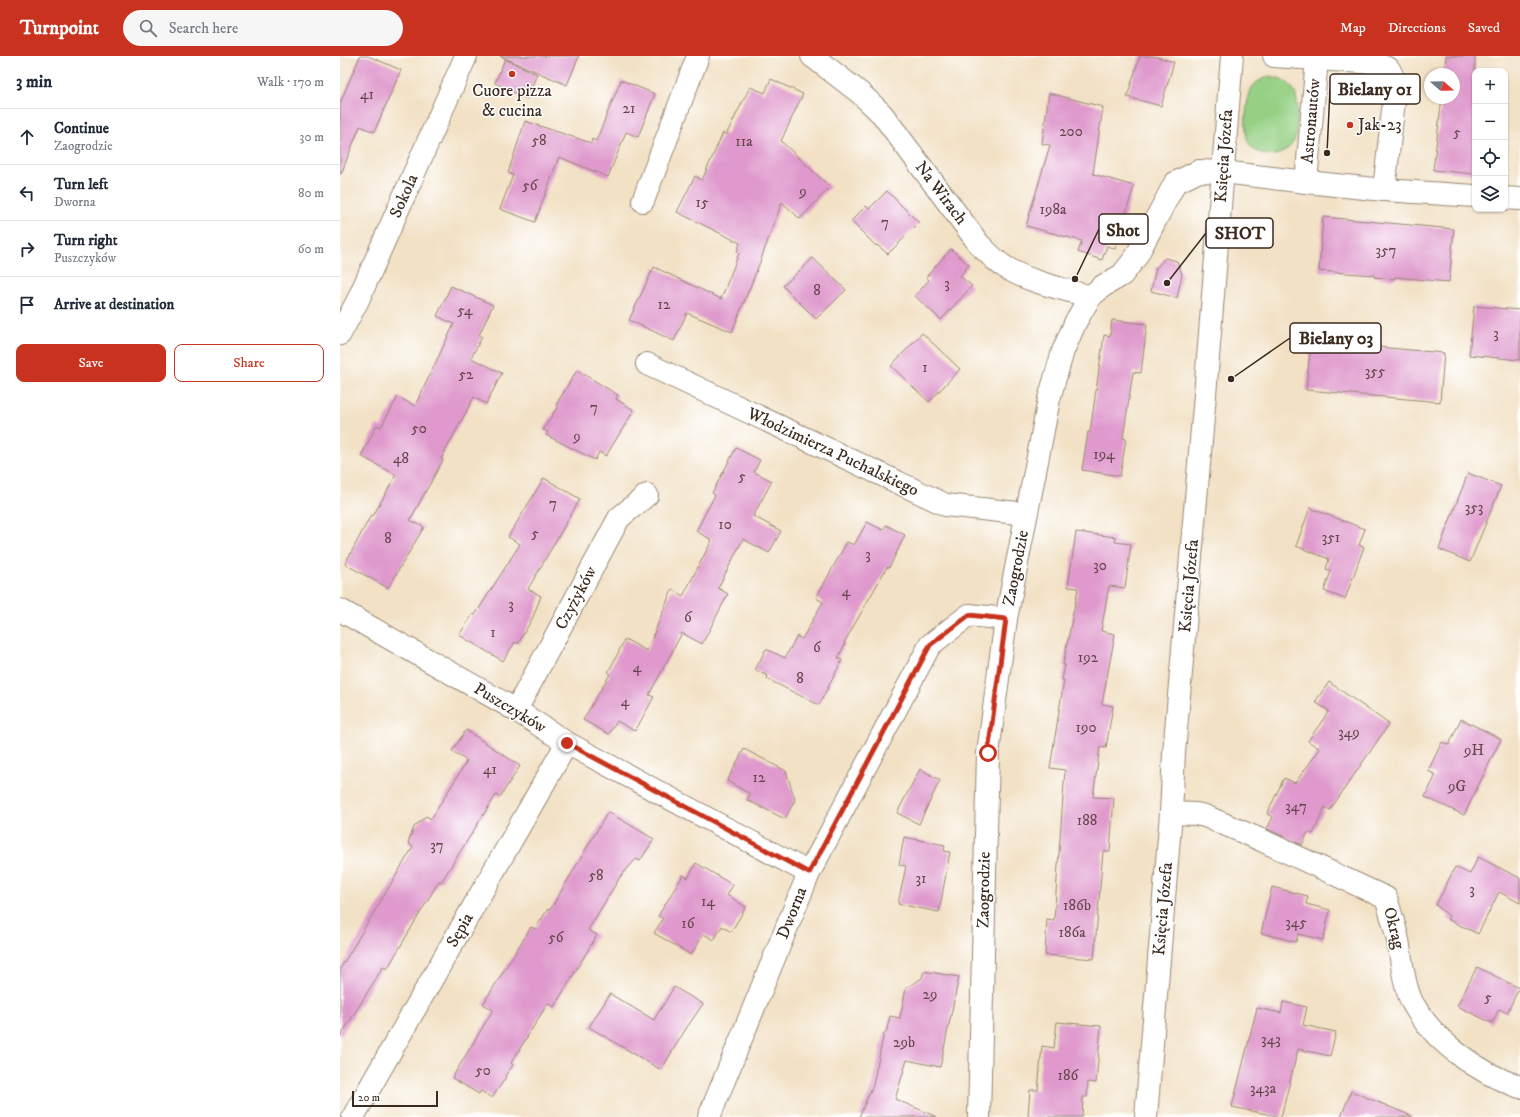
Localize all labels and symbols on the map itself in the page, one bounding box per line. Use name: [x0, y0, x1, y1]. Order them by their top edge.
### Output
north arrow: [1424, 68, 1460, 104]
marker: Cuore pizza & cucina: [507, 69, 517, 79]
callout: Bielany 01: [1330, 74, 1420, 104]
street label: Astronautów: [1296, 77, 1326, 165]
text: Bielany 01: [1338, 79, 1413, 101]
place label: Cuore pizza & cucina: [472, 80, 553, 122]
house number: 41: [360, 85, 374, 104]
house number: 21: [623, 99, 635, 118]
street label: Księcia Józefa: [1210, 108, 1238, 203]
place label: Jak-23: [1356, 114, 1402, 136]
marker: Jak-23: [1345, 120, 1355, 130]
house number: 200: [1059, 122, 1083, 141]
house number: 5: [1453, 123, 1461, 142]
house number: 58: [532, 131, 546, 150]
house number: 11a: [735, 132, 753, 151]
street label: Na Wirach: [910, 157, 972, 229]
street label: Sokola: [385, 170, 424, 221]
house number: 56: [522, 176, 539, 195]
house number: 9: [798, 182, 807, 201]
house number: 15: [696, 193, 709, 212]
house number: 198a: [1040, 200, 1067, 219]
house number: 7: [881, 213, 889, 232]
callout: Shot: [1099, 214, 1148, 244]
callout: SHOT: [1206, 218, 1273, 248]
text: Shot: [1106, 220, 1140, 242]
text: SHOT: [1215, 223, 1266, 245]
house number: 357: [1376, 241, 1397, 260]
house number: 3: [944, 274, 950, 293]
house number: 8: [813, 281, 821, 300]
house number: 12: [658, 295, 671, 314]
house number: 54: [457, 301, 473, 320]
callout: Bielany 03: [1290, 323, 1381, 353]
house number: 3: [1493, 324, 1499, 343]
text: Bielany 03: [1299, 328, 1374, 350]
house number: 1: [922, 358, 928, 377]
house number: 355: [1365, 362, 1386, 381]
house number: 52: [459, 365, 474, 384]
house number: 7: [590, 398, 598, 417]
street label: Włodzimierza Puchalskiego: [743, 402, 922, 501]
house number: 50: [411, 419, 427, 438]
house number: 9: [572, 427, 581, 446]
house number: 194: [1093, 445, 1115, 464]
house number: 48: [393, 449, 409, 468]
house number: 5: [738, 467, 746, 486]
house number: 7: [549, 494, 557, 513]
house number: 353: [1465, 498, 1483, 517]
house number: 10: [718, 515, 732, 534]
house number: 5: [531, 524, 539, 543]
street label: Zaogrodzie: [998, 528, 1034, 608]
house number: 351: [1322, 528, 1340, 547]
house number: 8: [384, 529, 392, 548]
street label: Księcia Józefa: [1174, 538, 1204, 633]
house number: 3: [865, 545, 871, 564]
house number: 30: [1093, 556, 1107, 575]
street label: Czyżyków: [550, 562, 602, 634]
house number: 4: [842, 582, 851, 601]
house number: 3: [508, 595, 514, 614]
house number: 6: [684, 608, 693, 627]
house number: 1: [490, 623, 496, 642]
house number: 6: [813, 638, 822, 657]
house number: 192: [1078, 648, 1099, 667]
house number: 4: [633, 658, 642, 677]
house number: 8: [796, 669, 804, 688]
street label: Puszczyków: [470, 678, 551, 738]
house number: 4: [621, 692, 630, 711]
house number: 190: [1075, 718, 1097, 737]
house number: 349: [1338, 723, 1360, 742]
route end: [558, 734, 576, 752]
house number: 9H: [1463, 741, 1484, 760]
route start: [979, 744, 997, 762]
house number: 41: [483, 760, 497, 779]
house number: 12: [753, 768, 766, 787]
house number: 9G: [1447, 777, 1466, 796]
house number: 347: [1285, 797, 1307, 816]
house number: 188: [1077, 811, 1097, 830]
house number: 37: [430, 836, 444, 855]
street label: Zaogrodzie: [972, 852, 996, 928]
street label: Księcia Józefa: [1148, 861, 1178, 956]
house number: 58: [589, 866, 603, 885]
house number: 31: [915, 869, 927, 888]
house number: 3: [1469, 880, 1475, 899]
street label: Dworna: [772, 883, 813, 942]
house number: 14: [701, 892, 715, 911]
house number: 186b: [1063, 896, 1091, 915]
street label: Okrąg: [1378, 905, 1410, 952]
street label: Sępia: [441, 908, 479, 951]
house number: 345: [1285, 913, 1307, 932]
house number: 16: [681, 914, 696, 933]
house number: 186a: [1058, 923, 1086, 942]
house number: 56: [548, 928, 565, 947]
house number: 29: [923, 985, 937, 1004]
house number: 5: [1484, 988, 1492, 1007]
house number: 343: [1261, 1030, 1281, 1049]
house number: 29b: [893, 1033, 915, 1052]
house number: 50: [475, 1061, 491, 1080]
house number: 186: [1058, 1066, 1080, 1085]
house number: 343a: [1250, 1079, 1277, 1098]
scale bar: [352, 1089, 438, 1108]

